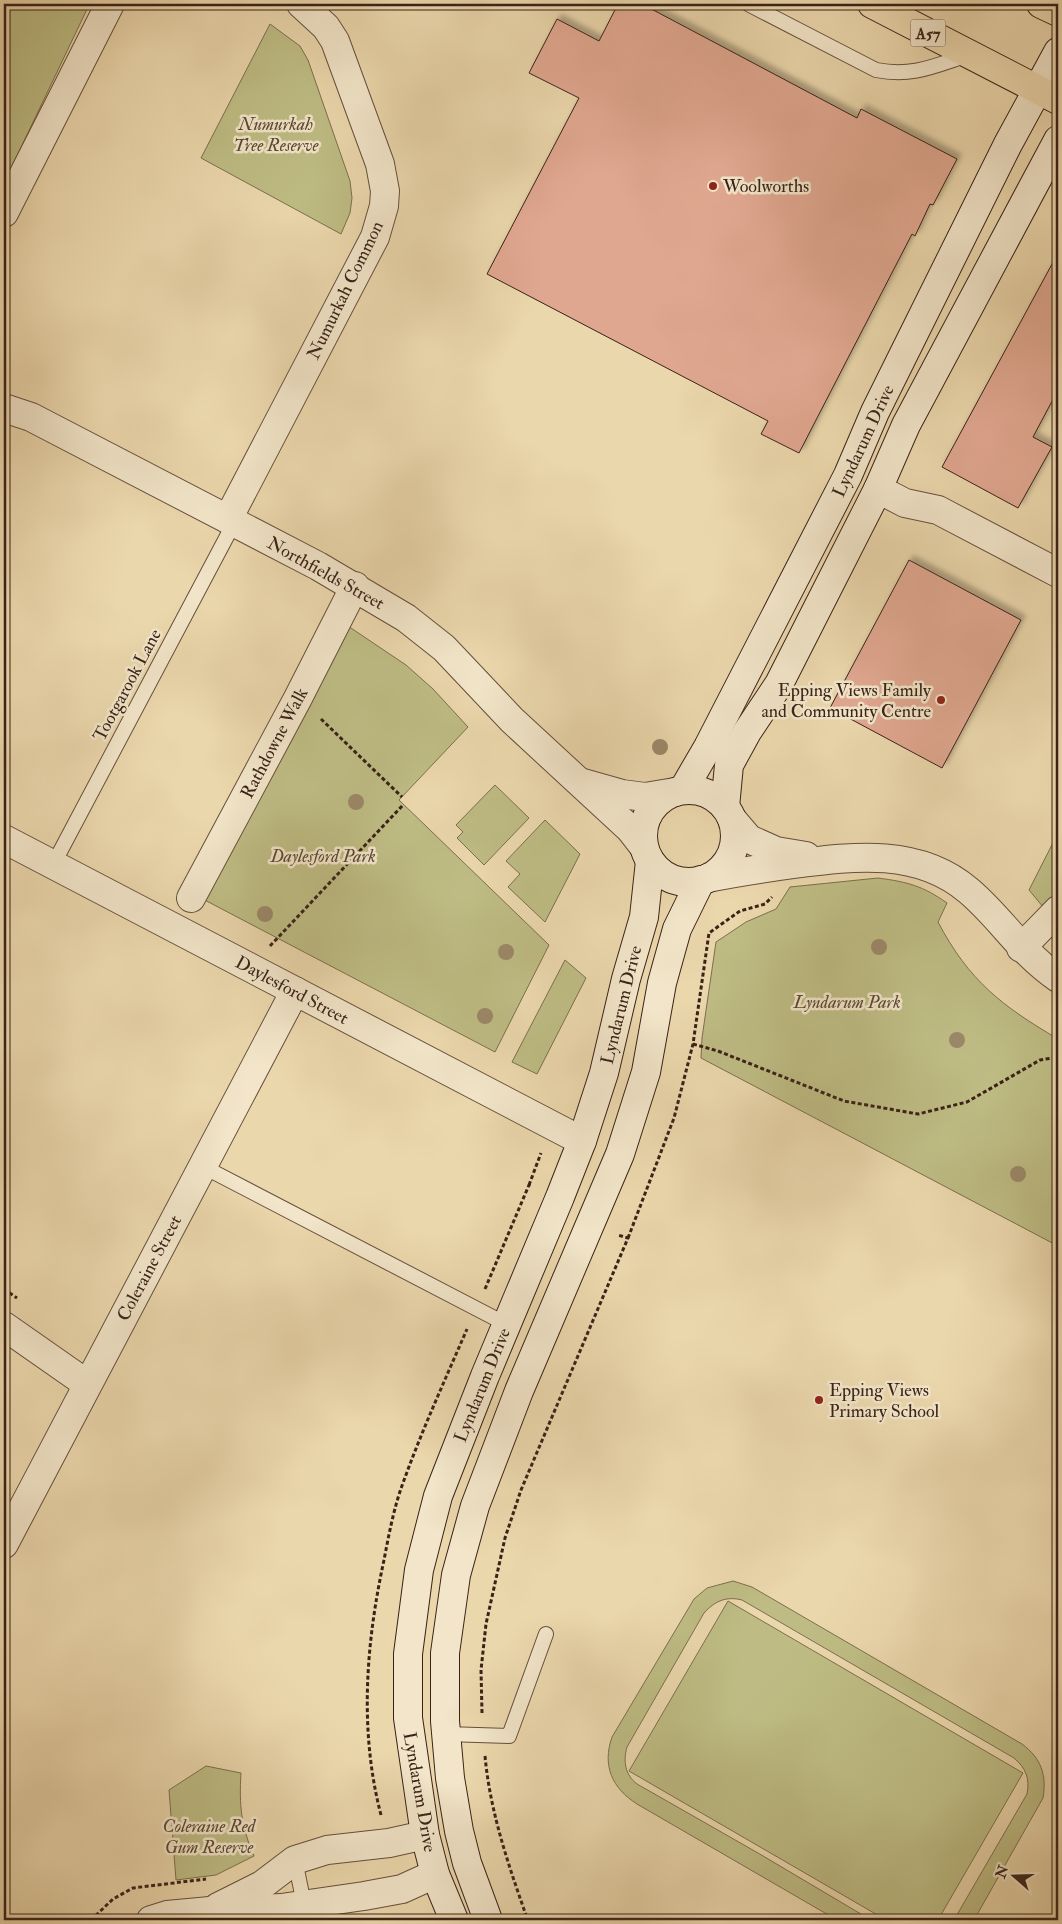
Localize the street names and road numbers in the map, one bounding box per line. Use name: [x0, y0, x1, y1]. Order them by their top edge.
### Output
road number: A57: [910, 19, 946, 46]
street label: Numurkah Common: [302, 217, 389, 363]
street label: Lyndarum Drive: [827, 381, 900, 501]
street label: Northfields Street: [263, 532, 389, 615]
street label: Tootgarook Lane: [88, 625, 167, 745]
street label: Rathdowne Walk: [236, 684, 313, 803]
street label: Lyndarum Drive: [596, 943, 647, 1067]
street label: Daylesford Street: [231, 951, 352, 1030]
street label: Coleraine Street: [112, 1211, 187, 1325]
street label: Lyndarum Drive: [449, 1324, 516, 1446]
street label: Lyndarum Drive: [398, 1730, 441, 1854]

